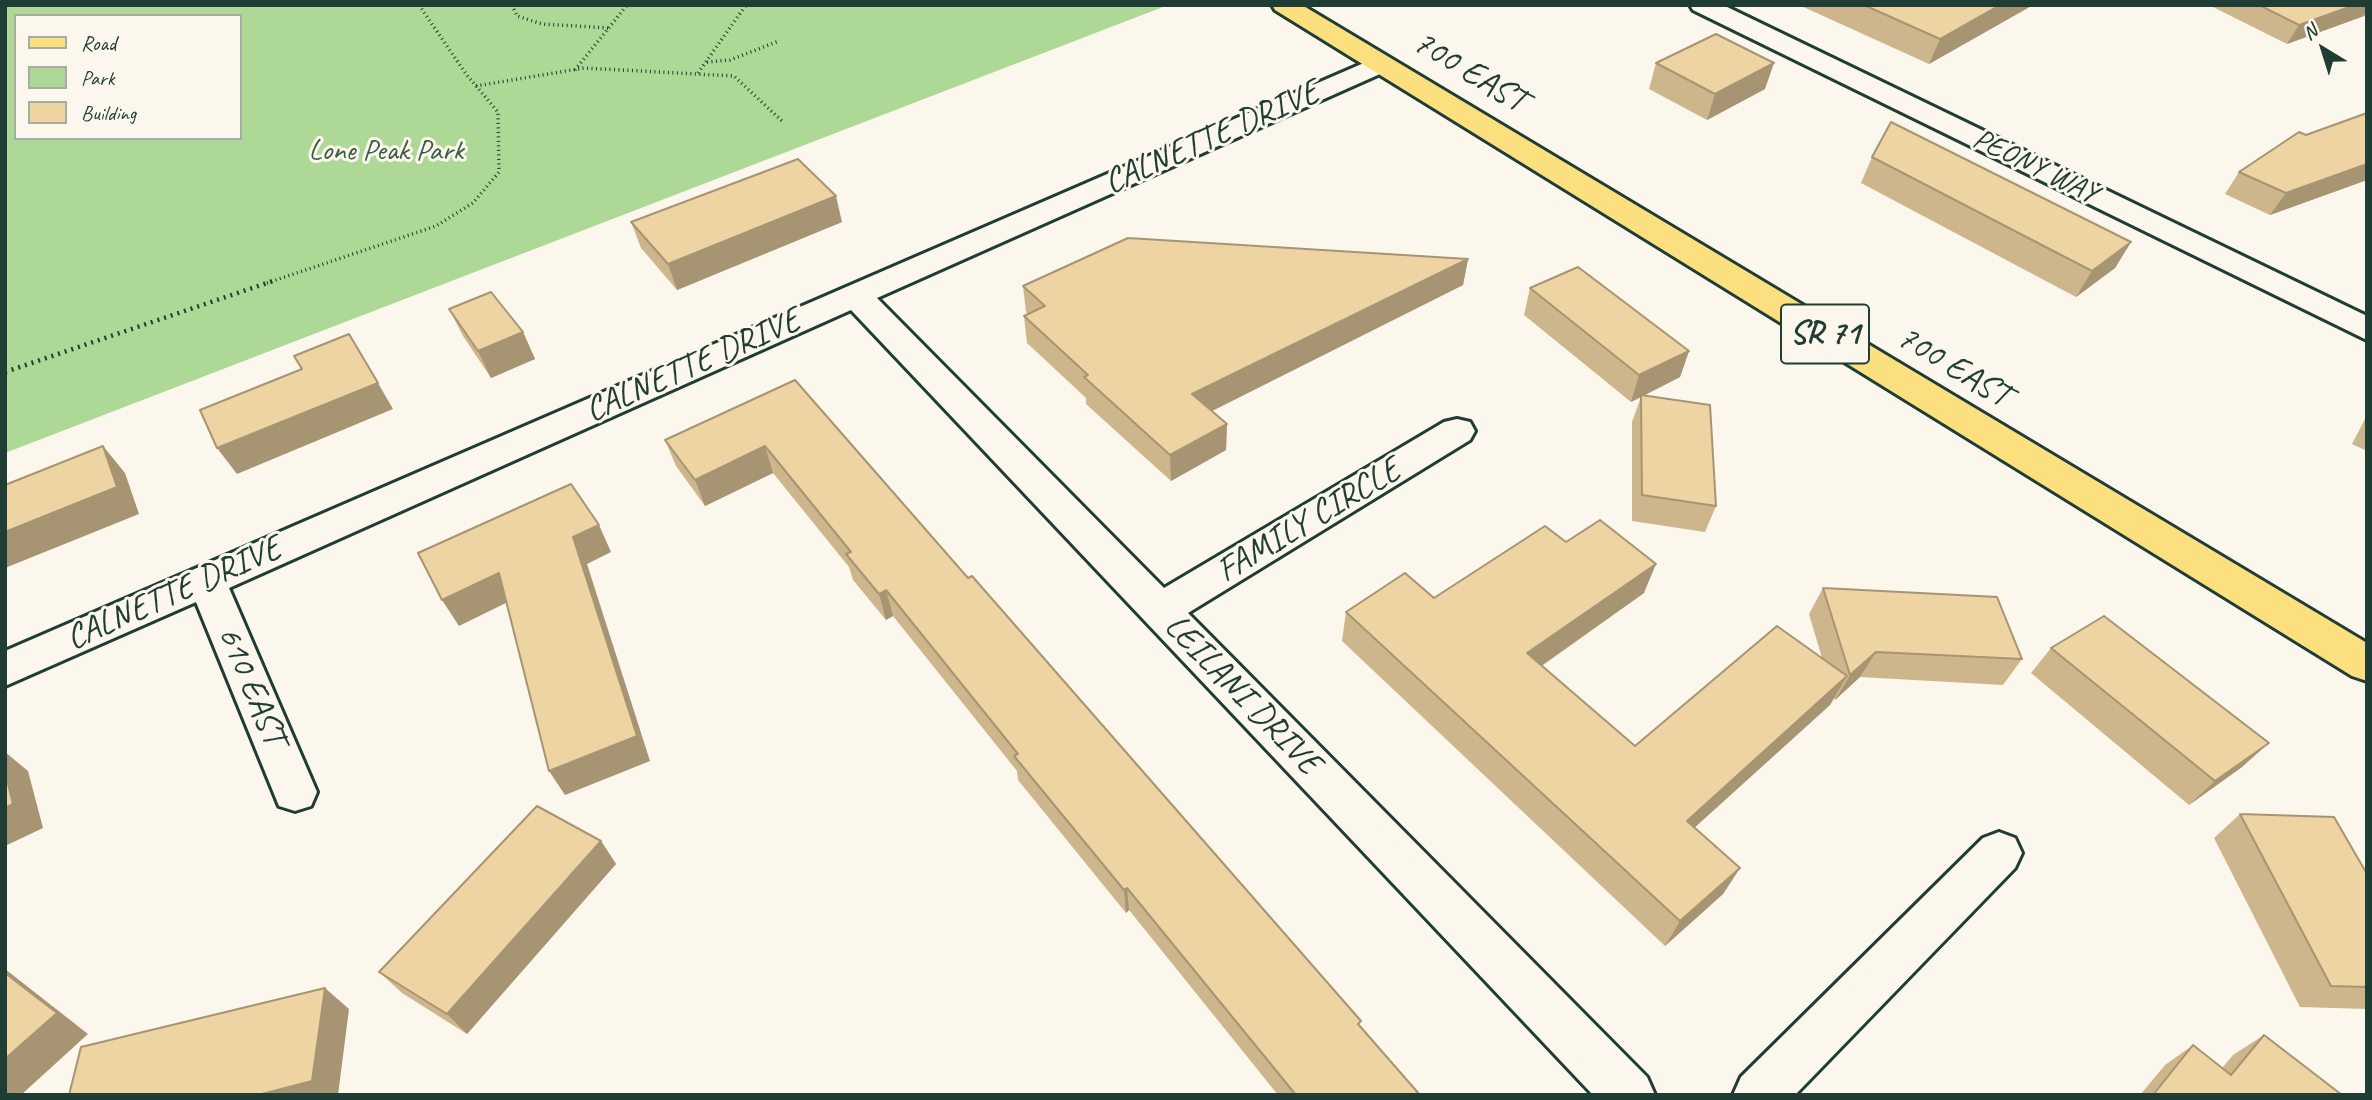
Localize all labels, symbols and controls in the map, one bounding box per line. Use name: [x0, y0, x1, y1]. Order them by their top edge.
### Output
legend: [14, 14, 242, 140]
north arrow: [2288, 14, 2358, 84]
text: N: [2298, 19, 2322, 46]
street label: 700 EAST: [1405, 22, 1533, 122]
text: Road: [81, 30, 116, 56]
text: Park: [81, 65, 114, 91]
street label: CALNETTE DRIVE: [1098, 72, 1326, 204]
text: Building: [81, 100, 136, 126]
street label: PEONY WAY: [1967, 121, 2103, 213]
park label: Lone Peak Park: [309, 133, 463, 169]
street label: CALNETTE DRIVE: [579, 300, 807, 432]
road number: SR 71: [1781, 304, 1869, 364]
street label: 700 EAST: [1889, 317, 2017, 417]
street label: FAMILY CIRCLE: [1209, 450, 1409, 592]
street label: CALNETTE DRIVE: [60, 528, 288, 660]
street label: LEILANI DRIVE: [1155, 606, 1329, 784]
street label: 610 EAST: [207, 620, 295, 752]

